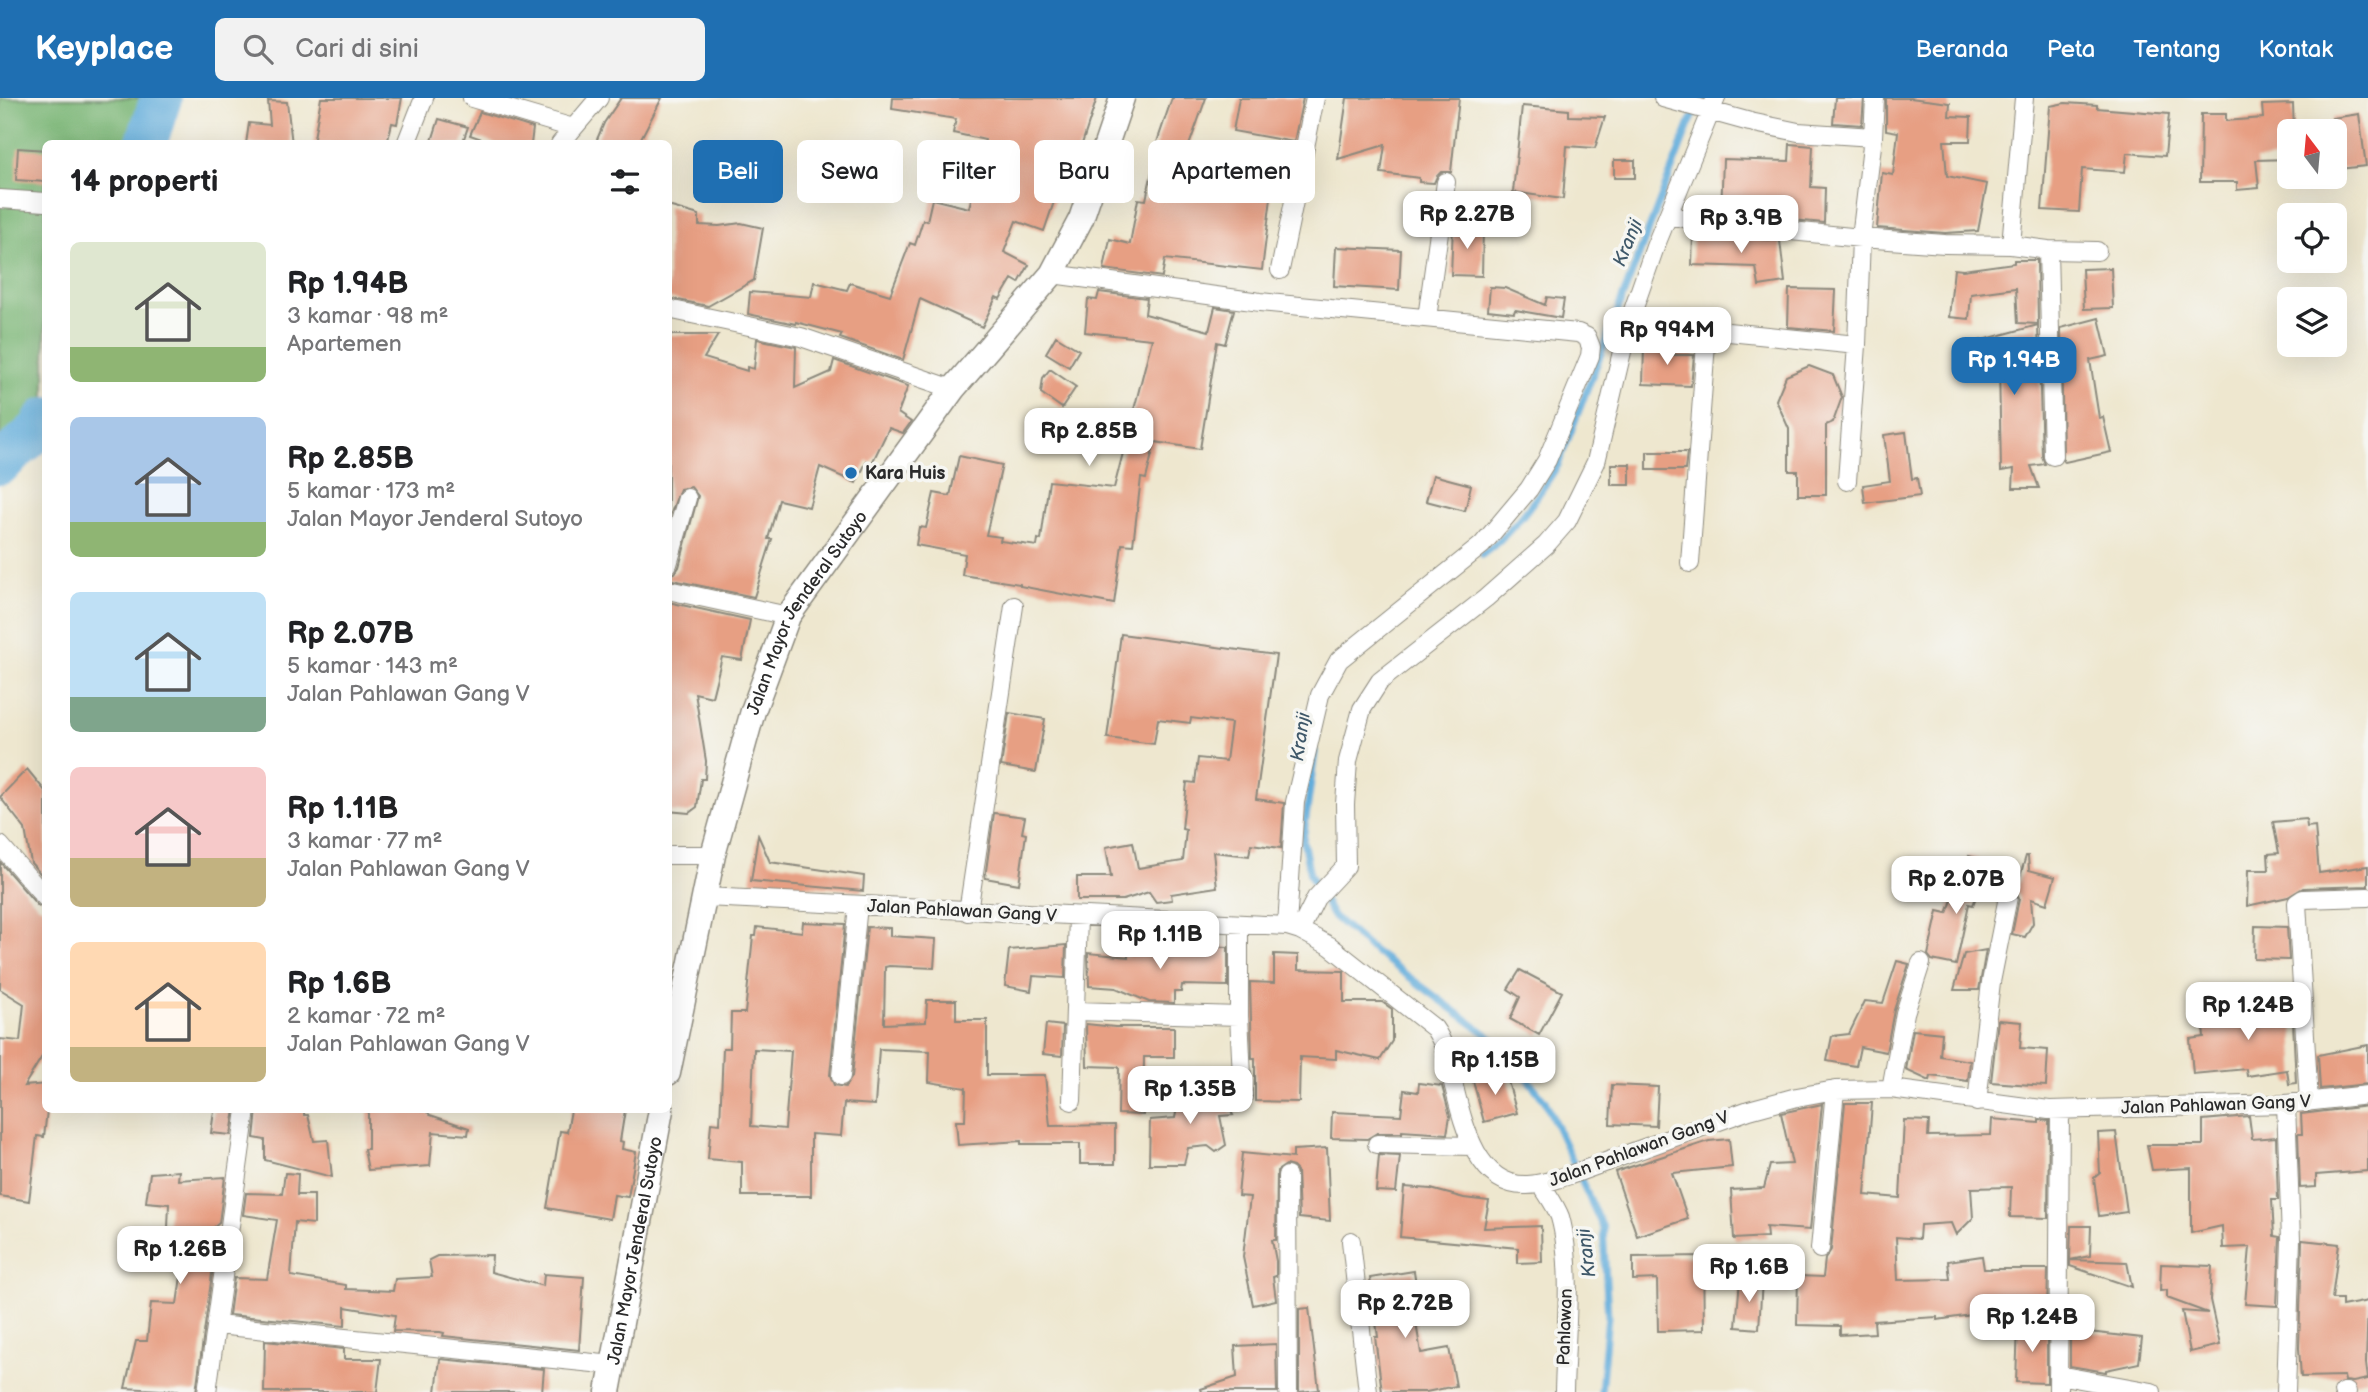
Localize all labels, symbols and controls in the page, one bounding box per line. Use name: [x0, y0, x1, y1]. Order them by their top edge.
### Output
search box: [215, 18, 705, 81]
text: Keyplace: [35, 29, 173, 69]
icon: search: [239, 30, 277, 68]
text: Cari di sini: [295, 34, 419, 65]
text: Beranda: [1915, 35, 2009, 64]
text: Peta: [2047, 35, 2095, 64]
text: Tentang: [2133, 35, 2221, 64]
text: Kontak: [2259, 35, 2333, 64]
north arrow: [2277, 119, 2347, 189]
map controls: [2277, 119, 2347, 357]
chip: Beli: [693, 140, 783, 203]
chip: Sewa: [797, 140, 903, 203]
chip: Filter: [917, 140, 1020, 203]
chip: Baru: [1034, 140, 1134, 203]
chip: Apartemen: [1148, 140, 1315, 203]
icon: filters: [606, 163, 644, 201]
text: 14 properti: [70, 164, 218, 200]
pin: Rp 2.27B: [1395, 192, 1539, 251]
pin: Rp 3.9B: [1676, 195, 1806, 255]
text: Rp 2.27B: [1419, 200, 1515, 228]
button: locate: [2277, 203, 2347, 273]
text: Rp 3.9B: [1699, 204, 1783, 232]
water label: Kranji: [1608, 215, 1648, 270]
text: Rp 1.94B: [287, 266, 409, 302]
icon: home: [126, 270, 210, 354]
button: layers: [2277, 287, 2347, 357]
text: 3 kamar · 98 m²: [287, 302, 448, 330]
pin: Rp 994M: [1602, 308, 1732, 367]
text: Rp 994M: [1619, 316, 1715, 344]
text: Apartemen: [287, 330, 402, 358]
pin: Rp 1.94B: [1942, 338, 2086, 397]
text: Rp 1.94B: [1967, 346, 2061, 374]
pin: Rp 2.85B: [1017, 408, 1161, 468]
text: Rp 2.85B: [1040, 417, 1138, 445]
text: Rp 2.85B: [287, 441, 414, 477]
icon: home: [126, 445, 210, 529]
place label: Kara Huis: [865, 463, 946, 484]
marker: Kara Huis: [843, 465, 859, 481]
text: 5 kamar · 173 m²: [287, 477, 455, 505]
text: Jalan Mayor Jenderal Sutoyo: [287, 505, 583, 533]
street label: Jalan Mayor Jenderal Sutoyo: [742, 507, 872, 717]
text: Rp 2.07B: [287, 616, 414, 652]
icon: home: [126, 620, 210, 704]
text: 5 kamar · 143 m²: [287, 652, 458, 680]
text: Jalan Pahlawan Gang V: [287, 680, 530, 708]
water label: Kranji: [1286, 710, 1316, 763]
text: Rp 1.11B: [287, 791, 399, 827]
icon: home: [126, 795, 210, 879]
text: 3 kamar · 77 m²: [287, 827, 442, 855]
text: Jalan Pahlawan Gang V: [287, 855, 530, 883]
pin: Rp 2.07B: [1884, 856, 2028, 916]
text: Rp 2.07B: [1907, 865, 2005, 893]
street label: Jalan Pahlawan Gang V: [867, 896, 1057, 926]
pin: Rp 1.11B: [1088, 912, 1232, 971]
text: Rp 1.11B: [1117, 920, 1203, 948]
text: Rp 1.6B: [287, 966, 391, 1002]
icon: home: [126, 970, 210, 1054]
pin: Rp 1.24B: [2176, 982, 2320, 1042]
text: Rp 1.24B: [2202, 991, 2294, 1019]
text: 2 kamar · 72 m²: [287, 1002, 445, 1030]
text: Jalan Pahlawan Gang V: [287, 1030, 530, 1058]
pin: Rp 1.15B: [1423, 1038, 1567, 1097]
text: Rp 1.15B: [1450, 1046, 1540, 1074]
pin: Rp 1.35B: [1118, 1066, 1262, 1126]
text: Rp 1.35B: [1144, 1075, 1236, 1103]
street label: Jalan Pahlawan Gang V: [2121, 1091, 2311, 1119]
street label: Jalan Pahlawan Gang V: [1546, 1107, 1732, 1191]
street label: Jalan Mayor Jenderal Sutoyo: [603, 1135, 666, 1366]
pin: Rp 1.26B: [108, 1226, 252, 1286]
water label: Kranji: [1573, 1226, 1601, 1279]
text: Rp 1.26B: [133, 1235, 227, 1263]
pin: Rp 1.6B: [1684, 1244, 1814, 1304]
text: Rp 1.6B: [1709, 1253, 1789, 1281]
pin: Rp 2.72B: [1333, 1280, 1477, 1340]
street label: Pahlawan: [1553, 1288, 1577, 1366]
text: Rp 2.72B: [1357, 1289, 1453, 1317]
pin: Rp 1.24B: [1960, 1294, 2104, 1354]
text: Rp 1.24B: [1986, 1303, 2078, 1331]

